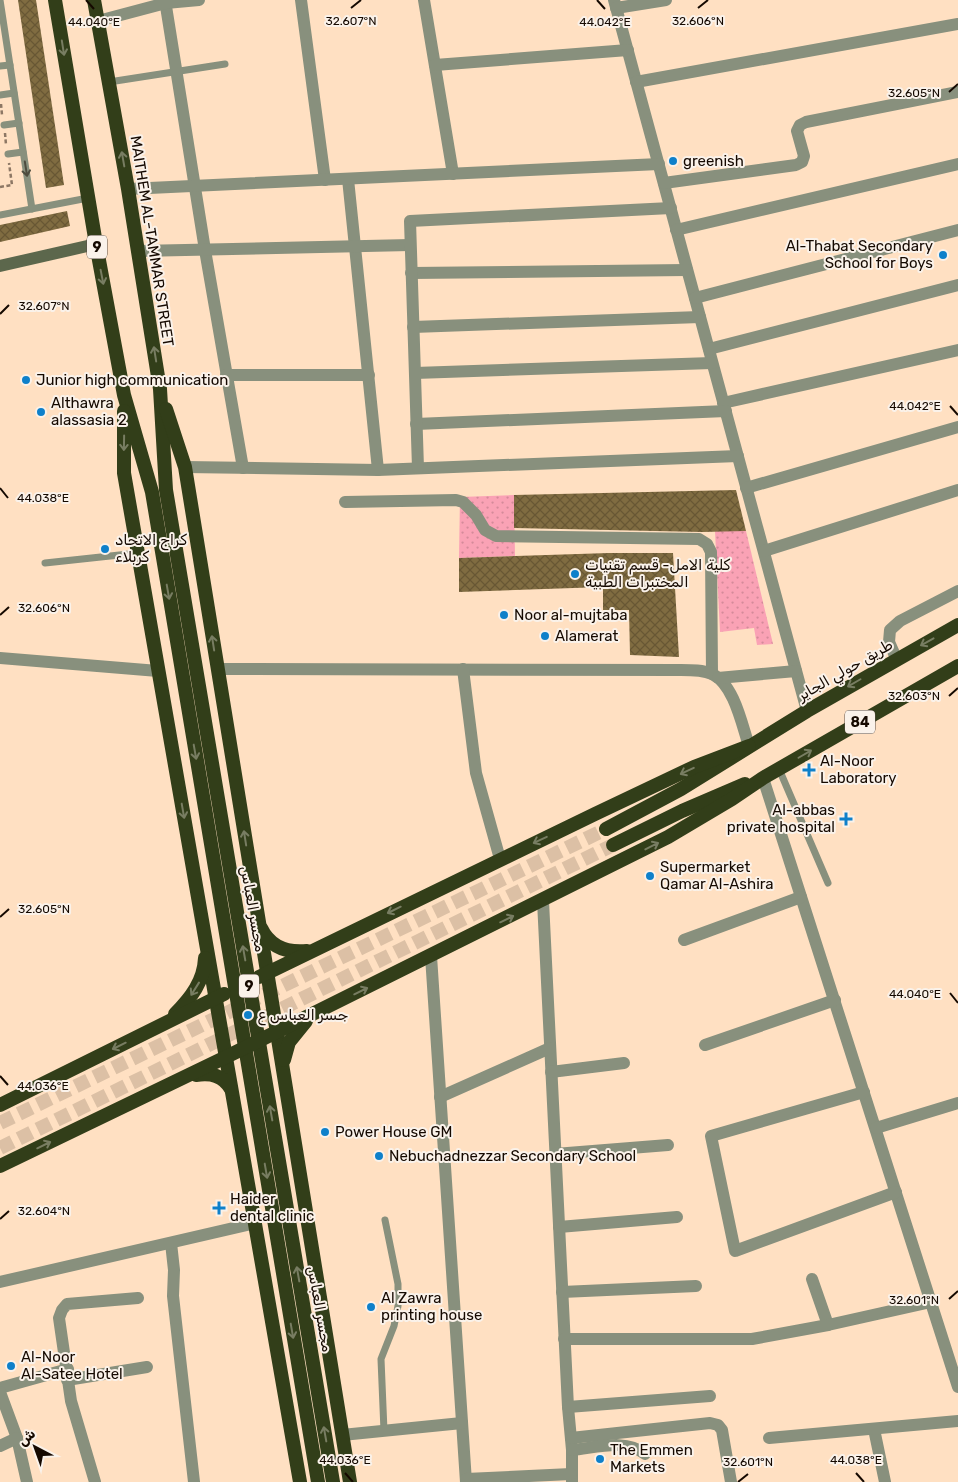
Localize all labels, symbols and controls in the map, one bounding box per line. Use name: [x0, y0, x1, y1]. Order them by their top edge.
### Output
text: 32.607°N: [325, 14, 377, 28]
text: 32.606°N: [672, 14, 724, 28]
text: 44.040°E: [68, 15, 120, 29]
text: 44.042°E: [579, 15, 631, 29]
one-way arrow: [59, 40, 69, 56]
text: 32.605°N: [888, 86, 940, 100]
street label: MAITHEM AL-TAMMAR STREET: [126, 134, 178, 348]
one-way arrow: [117, 152, 127, 168]
place label: greenish: [683, 152, 744, 170]
marker: greenish: [667, 155, 679, 167]
one-way arrow: [21, 161, 31, 177]
road number: 9: [87, 236, 107, 258]
place label: Al-Thabat Secondary School for Boys: [786, 237, 933, 272]
marker: Al-Thabat Secondary School for Boys: [937, 249, 949, 261]
one-way arrow: [98, 269, 108, 285]
text: 32.607°N: [18, 299, 70, 313]
one-way arrow: [149, 346, 159, 362]
place label: Junior high communication: [36, 371, 228, 389]
marker: Junior high communication: [20, 374, 32, 386]
place label: Althawra alassasia 2: [51, 394, 127, 429]
text: 44.042°E: [889, 399, 941, 413]
marker: Althawra alassasia 2: [35, 406, 47, 418]
one-way arrow: [119, 435, 129, 451]
text: 44.038°E: [17, 491, 69, 505]
place label: كراج الاتحاد كربلاء: [115, 531, 187, 566]
marker: كراج الاتحاد كربلاء: [99, 543, 111, 555]
place label: كلية الامل- قسم تقنيات المختبرات الطبية: [585, 556, 731, 591]
marker: كلية الامل- قسم تقنيات المختبرات الطبية: [569, 568, 581, 580]
one-way arrow: [164, 583, 174, 599]
text: 32.606°N: [18, 601, 70, 615]
place label: Noor al-mujtaba: [514, 606, 627, 624]
marker: Noor al-mujtaba: [498, 609, 510, 621]
place label: Alamerat: [555, 627, 618, 645]
marker: Alamerat: [539, 630, 551, 642]
street label: طريق حولي الجاير: [793, 635, 897, 708]
one-way arrow: [208, 636, 218, 652]
one-way arrow: [921, 637, 935, 647]
one-way arrow: [848, 679, 862, 689]
text: 32.603°N: [888, 689, 940, 703]
road number: 84: [845, 710, 875, 734]
one-way arrow: [191, 744, 201, 760]
one-way arrow: [797, 749, 812, 759]
place label: Al-Noor Laboratory: [820, 752, 897, 787]
marker: Al-Noor Laboratory: [802, 763, 816, 777]
one-way arrow: [680, 766, 695, 776]
place label: Al-abbas private hospital: [727, 801, 835, 836]
one-way arrow: [178, 802, 188, 818]
marker: Al-abbas private hospital: [839, 812, 853, 826]
one-way arrow: [240, 831, 250, 847]
one-way arrow: [533, 835, 548, 845]
one-way arrow: [644, 841, 659, 850]
place label: Supermarket Qamar Al-Ashira: [660, 858, 774, 893]
street label: مجسر العباس: [237, 865, 269, 953]
marker: Supermarket Qamar Al-Ashira: [644, 870, 656, 882]
text: 32.605°N: [18, 902, 70, 916]
one-way arrow: [387, 906, 402, 916]
one-way arrow: [499, 914, 514, 923]
one-way arrow: [239, 946, 249, 962]
road number: 9: [239, 974, 259, 998]
one-way arrow: [190, 981, 200, 995]
one-way arrow: [353, 986, 368, 995]
text: 44.040°E: [889, 987, 941, 1001]
place label: جسر العباس ع: [258, 1006, 348, 1026]
marker: جسر العباس ع: [242, 1009, 254, 1021]
one-way arrow: [111, 1041, 126, 1051]
text: 44.036°E: [17, 1079, 69, 1093]
one-way arrow: [266, 1106, 276, 1122]
place label: Power House GM: [335, 1123, 452, 1141]
marker: Power House GM: [319, 1126, 331, 1138]
one-way arrow: [36, 1140, 51, 1149]
place label: Nebuchadnezzar Secondary School: [389, 1147, 636, 1165]
marker: Nebuchadnezzar Secondary School: [373, 1150, 385, 1162]
one-way arrow: [261, 1163, 271, 1179]
place label: Haider dental clinic: [230, 1190, 314, 1225]
marker: Haider dental clinic: [212, 1201, 226, 1215]
text: 32.604°N: [18, 1204, 70, 1218]
street label: مجسر العباس: [304, 1265, 336, 1353]
one-way arrow: [293, 1266, 303, 1282]
place label: Al Zawra printing house: [381, 1289, 482, 1324]
text: 32.601°N: [889, 1293, 939, 1307]
marker: Al Zawra printing house: [365, 1301, 377, 1313]
one-way arrow: [288, 1323, 298, 1339]
place label: Al-Noor Al-Satee Hotel: [21, 1348, 123, 1383]
marker: Al-Noor Al-Satee Hotel: [5, 1360, 17, 1372]
north arrow: [10, 1422, 60, 1472]
text: ش: [15, 1425, 39, 1450]
one-way arrow: [320, 1426, 330, 1442]
place label: The Emmen Markets: [610, 1441, 693, 1476]
text: 44.036°E: [319, 1453, 371, 1467]
marker: The Emmen Markets: [594, 1453, 606, 1465]
text: 44.038°E: [830, 1453, 882, 1467]
text: 32.601°N: [723, 1455, 773, 1469]

